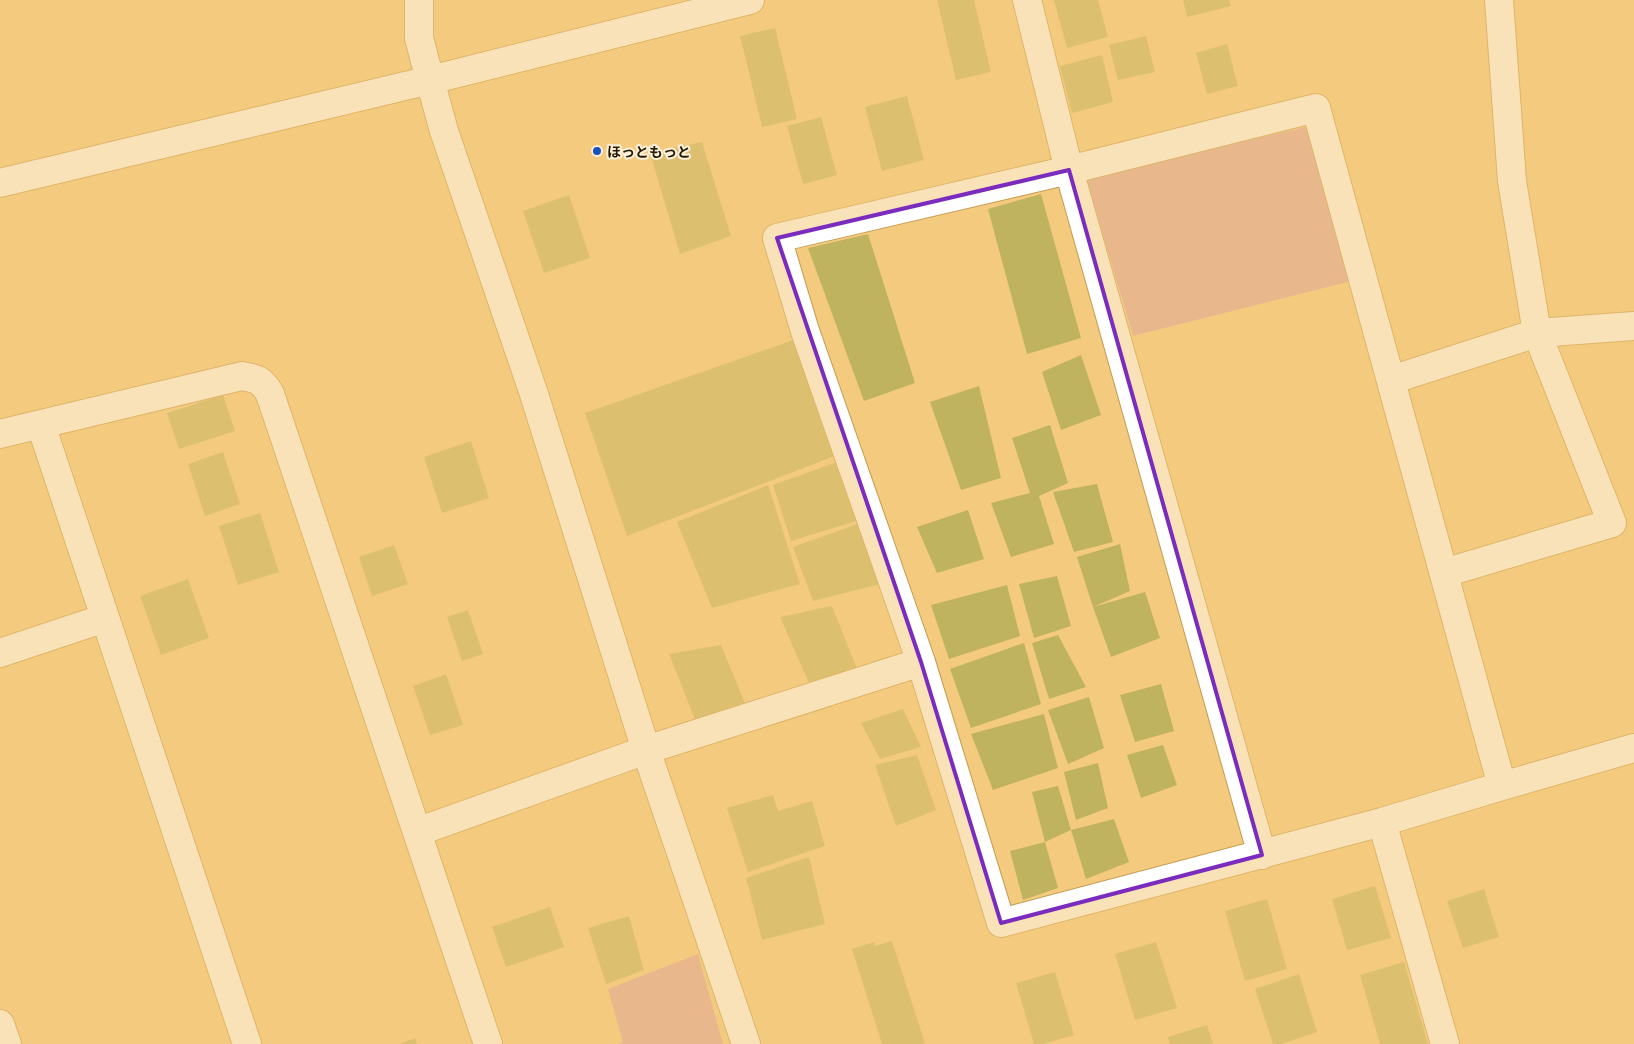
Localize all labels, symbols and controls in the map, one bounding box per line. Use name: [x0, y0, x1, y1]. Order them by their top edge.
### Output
place label: ほっともっと: [607, 142, 691, 161]
marker: ほっともっと: [591, 145, 603, 157]

